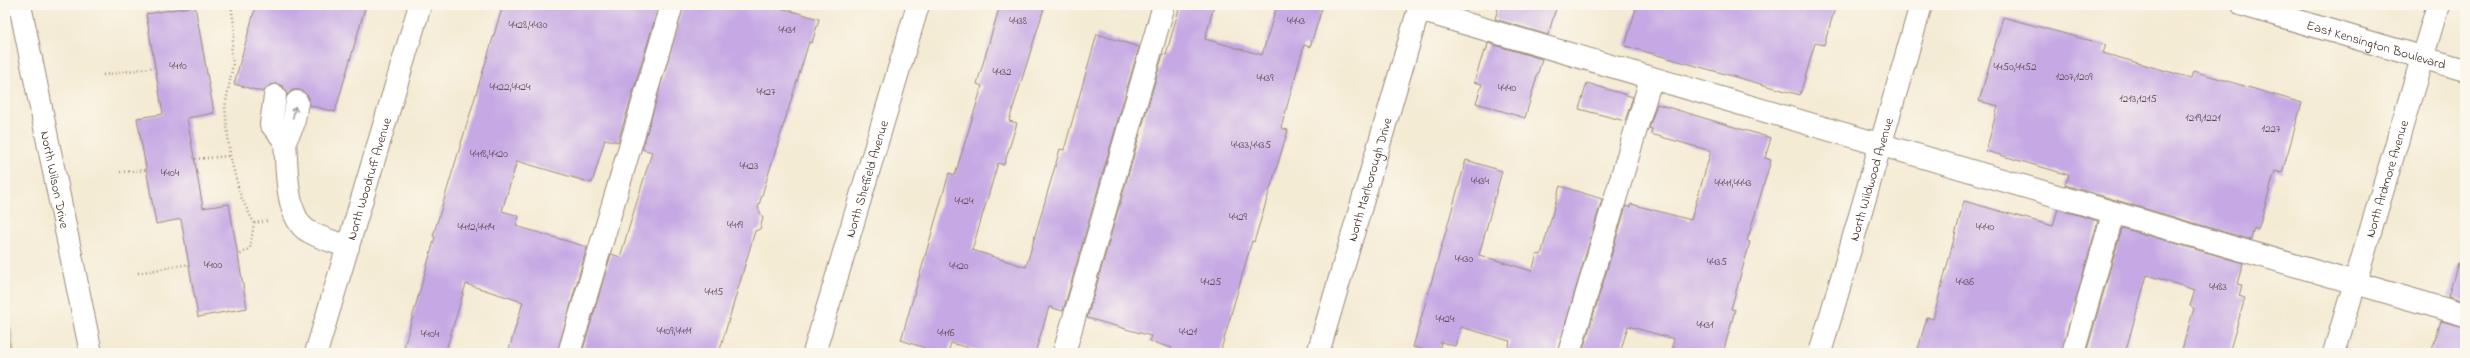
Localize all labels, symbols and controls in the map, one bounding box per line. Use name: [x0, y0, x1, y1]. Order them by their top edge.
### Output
house number: 4438: [1009, 13, 1027, 29]
house number: 4443: [1287, 13, 1306, 29]
street label: East Kensington Boulevard: [2304, 16, 2448, 75]
house number: 4428,4430: [509, 17, 548, 33]
house number: 4431: [778, 22, 796, 38]
house number: 4410: [169, 58, 187, 74]
house number: 4450,4452: [1994, 59, 2037, 75]
house number: 4432: [992, 64, 1012, 80]
house number: 1207,1209: [2055, 69, 2093, 85]
house number: 4439: [1257, 70, 1274, 86]
house number: 4422,4424: [490, 79, 531, 95]
house number: 4440: [1498, 80, 1516, 96]
house number: 4427: [756, 84, 776, 100]
house number: 1213,1215: [2119, 91, 2157, 107]
one-way arrow: [291, 106, 299, 119]
house number: 1219,1221: [2185, 110, 2221, 126]
street label: North Woodruff Avenue: [342, 115, 397, 243]
street label: North Marlborough Drive: [1343, 115, 1398, 244]
street label: North Wildwood Avenue: [1845, 116, 1899, 243]
street label: North Sheffield Avenue: [841, 118, 894, 240]
street label: North Ardmore Avenue: [2361, 118, 2414, 240]
house number: 1227: [2262, 121, 2281, 137]
street label: North Wilson Drive: [35, 129, 73, 230]
house number: 4433,4435: [1231, 137, 1271, 153]
house number: 4418,4420: [470, 146, 508, 162]
house number: 4423: [739, 158, 759, 174]
house number: 4404: [161, 165, 180, 181]
house number: 4434: [1471, 173, 1490, 189]
house number: 4441,4443: [1714, 175, 1752, 191]
house number: 4424: [954, 193, 974, 209]
house number: 4429: [1229, 209, 1248, 225]
house number: 4419: [727, 217, 744, 233]
house number: 4412,4414: [457, 219, 495, 235]
house number: 4440: [1976, 219, 1994, 235]
house number: 4430: [1455, 251, 1473, 267]
house number: 4435: [1707, 254, 1727, 270]
house number: 4400: [204, 257, 223, 273]
house number: 4420: [949, 258, 969, 274]
house number: 4425: [1201, 274, 1221, 290]
house number: 4436: [1956, 274, 1974, 290]
house number: 4483: [2209, 279, 2227, 295]
house number: 4415: [705, 284, 723, 300]
house number: 4424: [1435, 311, 1455, 327]
house number: 4431: [1696, 317, 1714, 333]
house number: 4409,4411: [656, 323, 692, 339]
house number: 4421: [1179, 324, 1198, 340]
house number: 4416: [937, 325, 955, 341]
house number: 4404: [421, 326, 440, 342]

